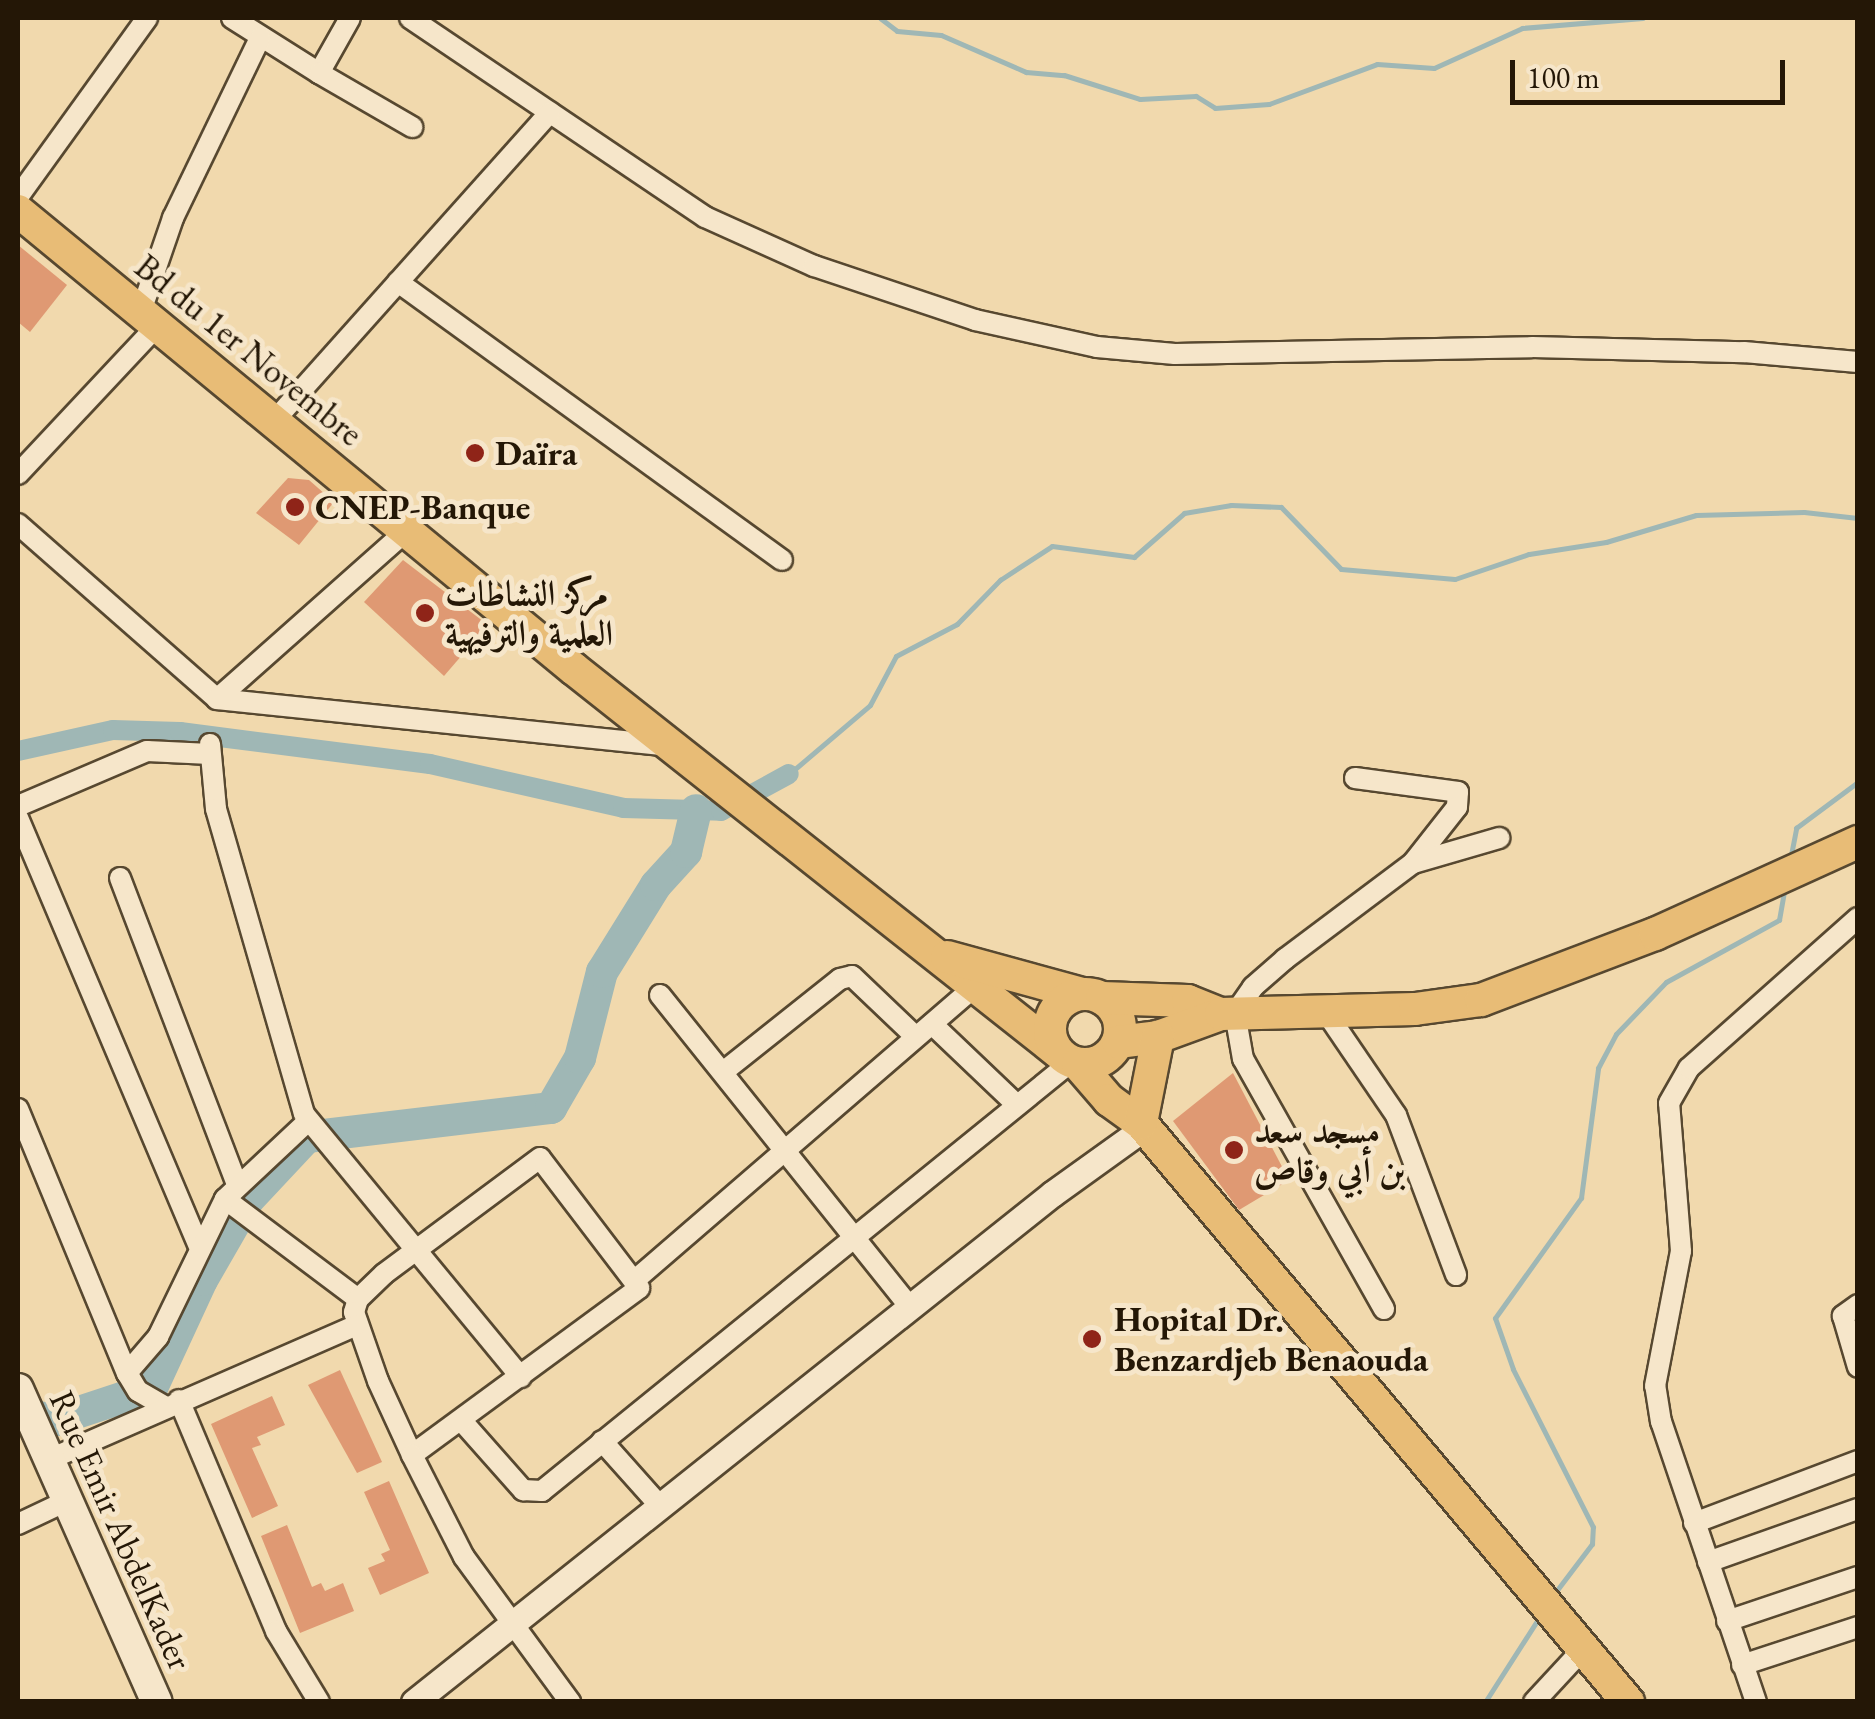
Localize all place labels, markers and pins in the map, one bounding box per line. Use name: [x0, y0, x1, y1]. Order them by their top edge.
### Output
place label: Daïra: [495, 432, 577, 474]
marker: Daïra: [464, 442, 486, 464]
place label: CNEP-Banque: [315, 486, 530, 528]
marker: CNEP-Banque: [284, 496, 306, 518]
place label: مركز النشاطات العلمية والترفيهية: [445, 572, 613, 654]
marker: مركز النشاطات العلمية والترفيهية: [414, 602, 436, 624]
place label: مسجد سعد بن أبي وقاص: [1254, 1109, 1406, 1191]
marker: مسجد سعد بن أبي وقاص: [1223, 1139, 1245, 1161]
place label: Hopital Dr. Benzardjeb Benaouda: [1114, 1298, 1428, 1380]
marker: Hopital Dr. Benzardjeb Benaouda: [1079, 1326, 1105, 1352]

